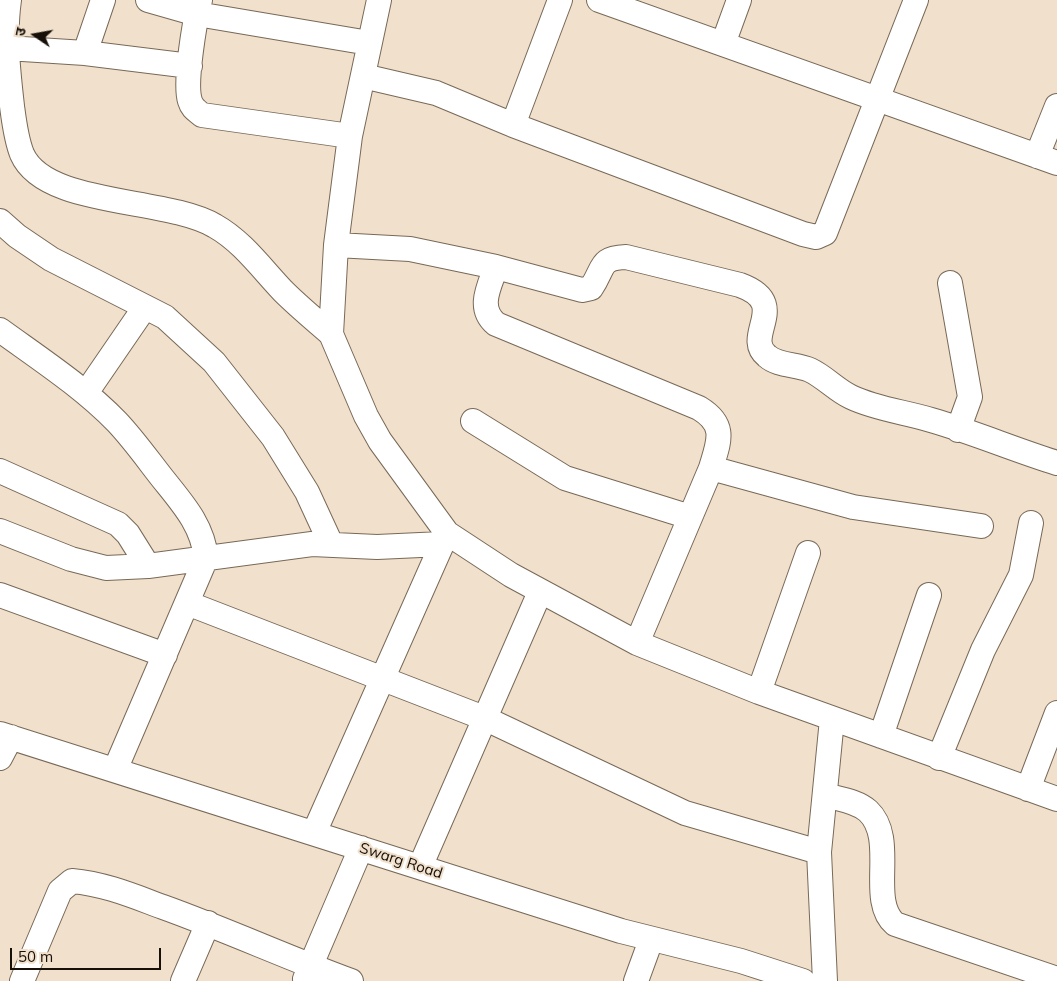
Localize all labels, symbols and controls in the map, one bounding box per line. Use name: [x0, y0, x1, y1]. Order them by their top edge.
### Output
north arrow: [10, 10, 60, 60]
text: उ: [11, 26, 30, 38]
street label: Swarg Road: [357, 839, 445, 883]
scale bar: [12, 938, 164, 970]
text: 50 m: [18, 947, 53, 966]

